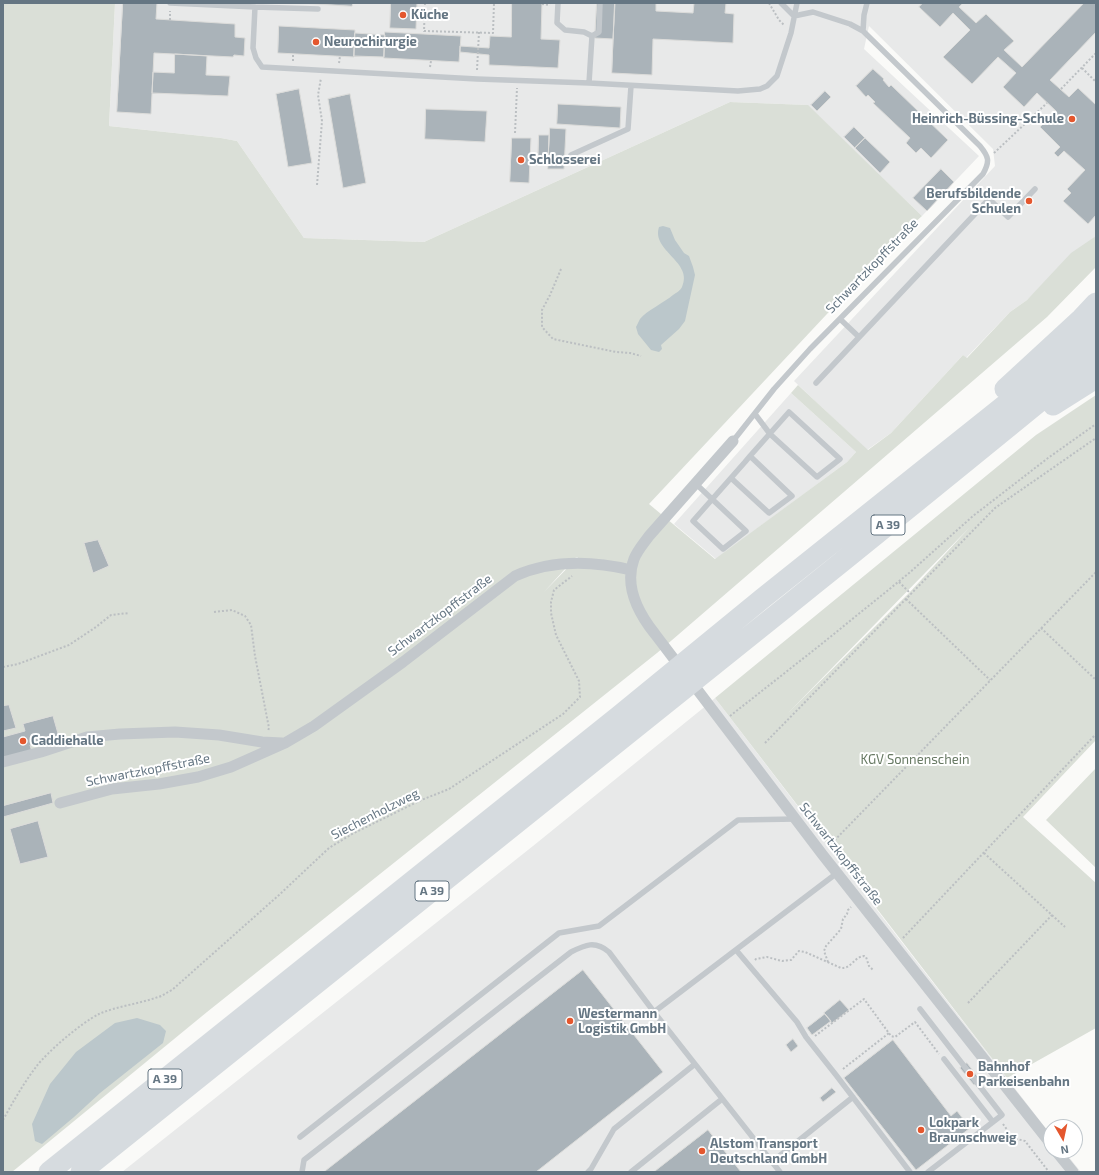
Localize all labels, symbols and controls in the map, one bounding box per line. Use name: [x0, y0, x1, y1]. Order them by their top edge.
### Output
place label: Küche: [411, 7, 449, 23]
marker: Küche: [398, 10, 408, 20]
place label: Neurochirurgie: [324, 34, 417, 50]
marker: Neurochirurgie: [311, 37, 321, 47]
place label: Heinrich-Büssing-Schule: [912, 111, 1064, 127]
marker: Heinrich-Büssing-Schule: [1067, 114, 1077, 124]
place label: Schlosserei: [529, 152, 600, 168]
marker: Schlosserei: [516, 155, 526, 165]
place label: Berufsbildende Schulen: [926, 186, 1021, 217]
marker: Berufsbildende Schulen: [1024, 196, 1034, 206]
street label: Schwartzkopffstraße: [823, 215, 921, 317]
road number: A 39: [871, 515, 905, 535]
street label: Schwartzkopffstraße: [385, 571, 495, 659]
place label: Caddiehalle: [31, 733, 104, 749]
marker: Caddiehalle: [18, 736, 28, 746]
street label: Schwartzkopffstraße: [85, 750, 211, 790]
park label: KGV Sonnenschein: [861, 752, 969, 768]
street label: Siechenholzweg: [329, 785, 421, 843]
street label: Schwartzkopffstraße: [796, 800, 886, 908]
road number: A 39: [415, 881, 449, 901]
place label: Westermann Logistik GmbH: [578, 1006, 666, 1037]
marker: Westermann Logistik GmbH: [565, 1016, 575, 1026]
place label: Bahnhof Parkeisenbahn: [978, 1059, 1070, 1090]
road number: A 39: [148, 1069, 182, 1089]
marker: Bahnhof Parkeisenbahn: [965, 1069, 975, 1079]
place label: Lokpark Braunschweig: [929, 1115, 1017, 1146]
north arrow: [1043, 1119, 1083, 1159]
marker: Lokpark Braunschweig: [916, 1125, 926, 1135]
place label: Alstom Transport Deutschland GmbH: [710, 1136, 827, 1167]
text: N: [1060, 1143, 1070, 1157]
marker: Alstom Transport Deutschland GmbH: [697, 1146, 707, 1156]

